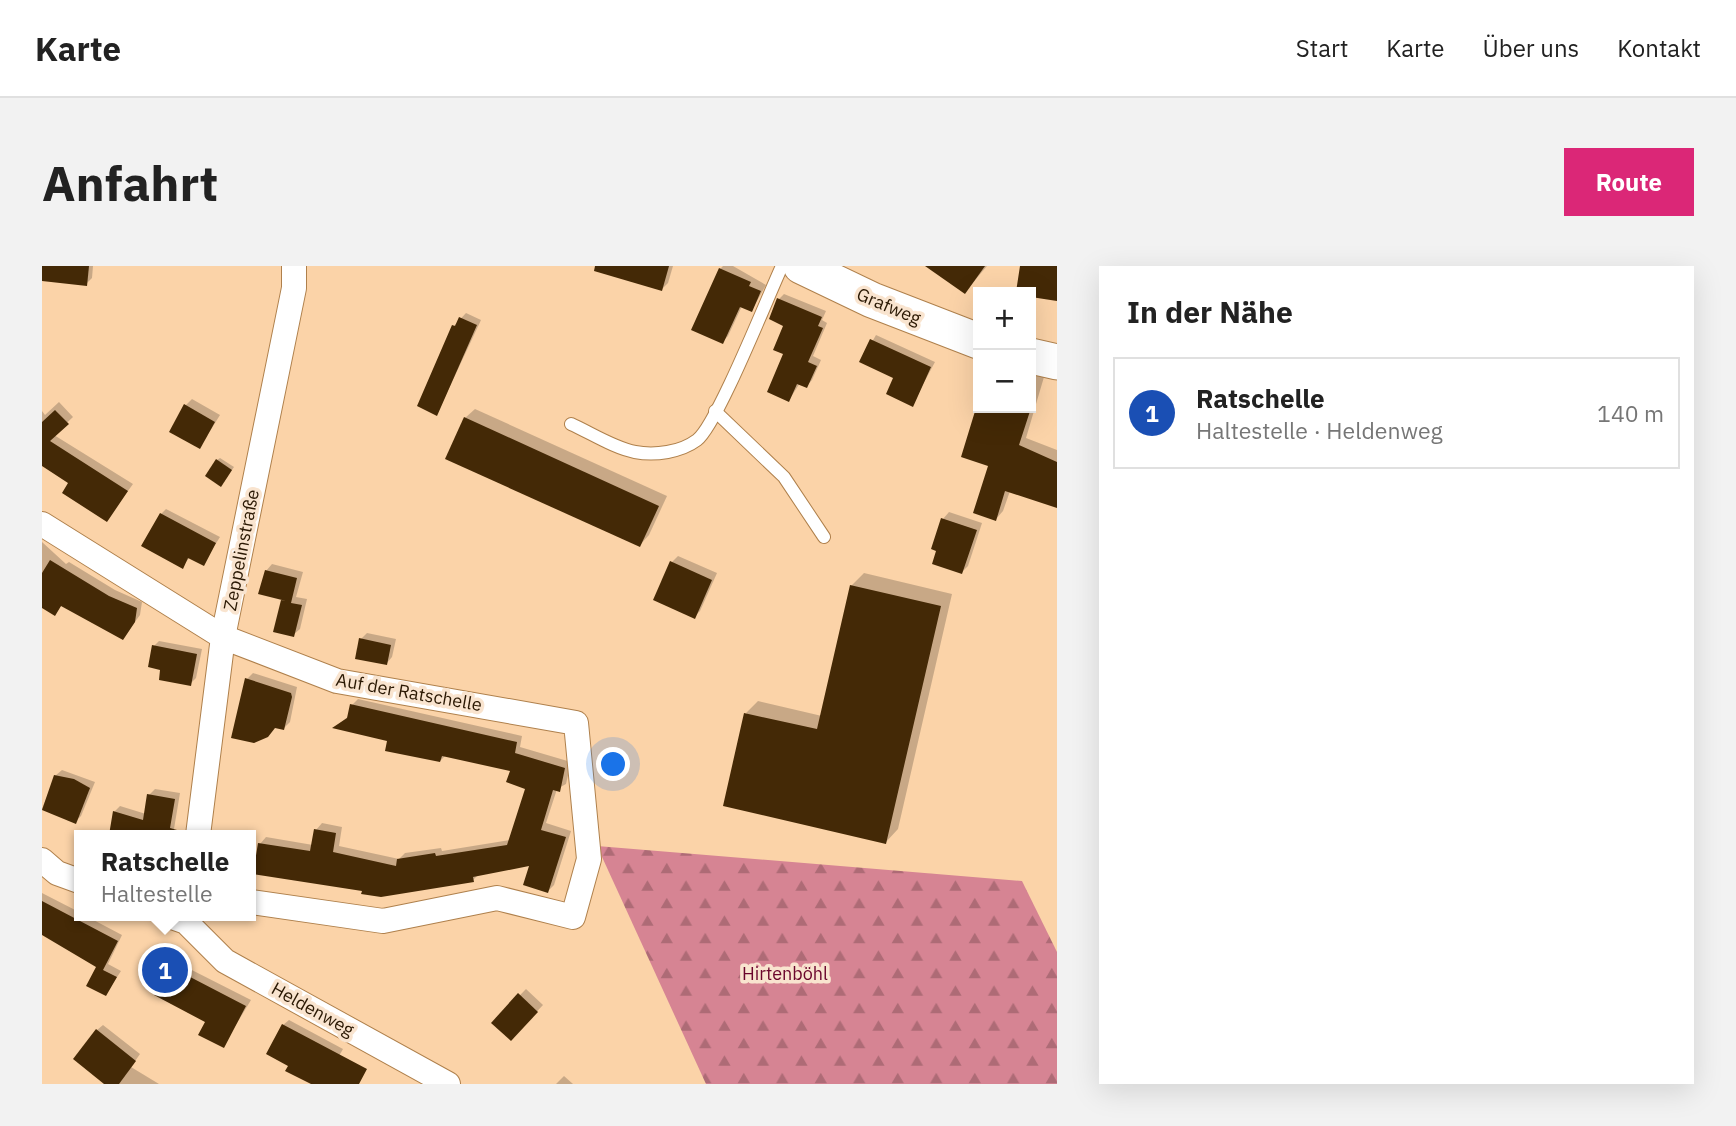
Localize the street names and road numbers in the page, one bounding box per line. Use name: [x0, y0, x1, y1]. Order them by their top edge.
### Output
street label: Grafweg: [853, 282, 925, 330]
street label: Zeppelinstraße: [218, 487, 264, 613]
street label: Auf der Ratschelle: [334, 668, 484, 716]
street label: Heldenweg: [268, 977, 359, 1041]

